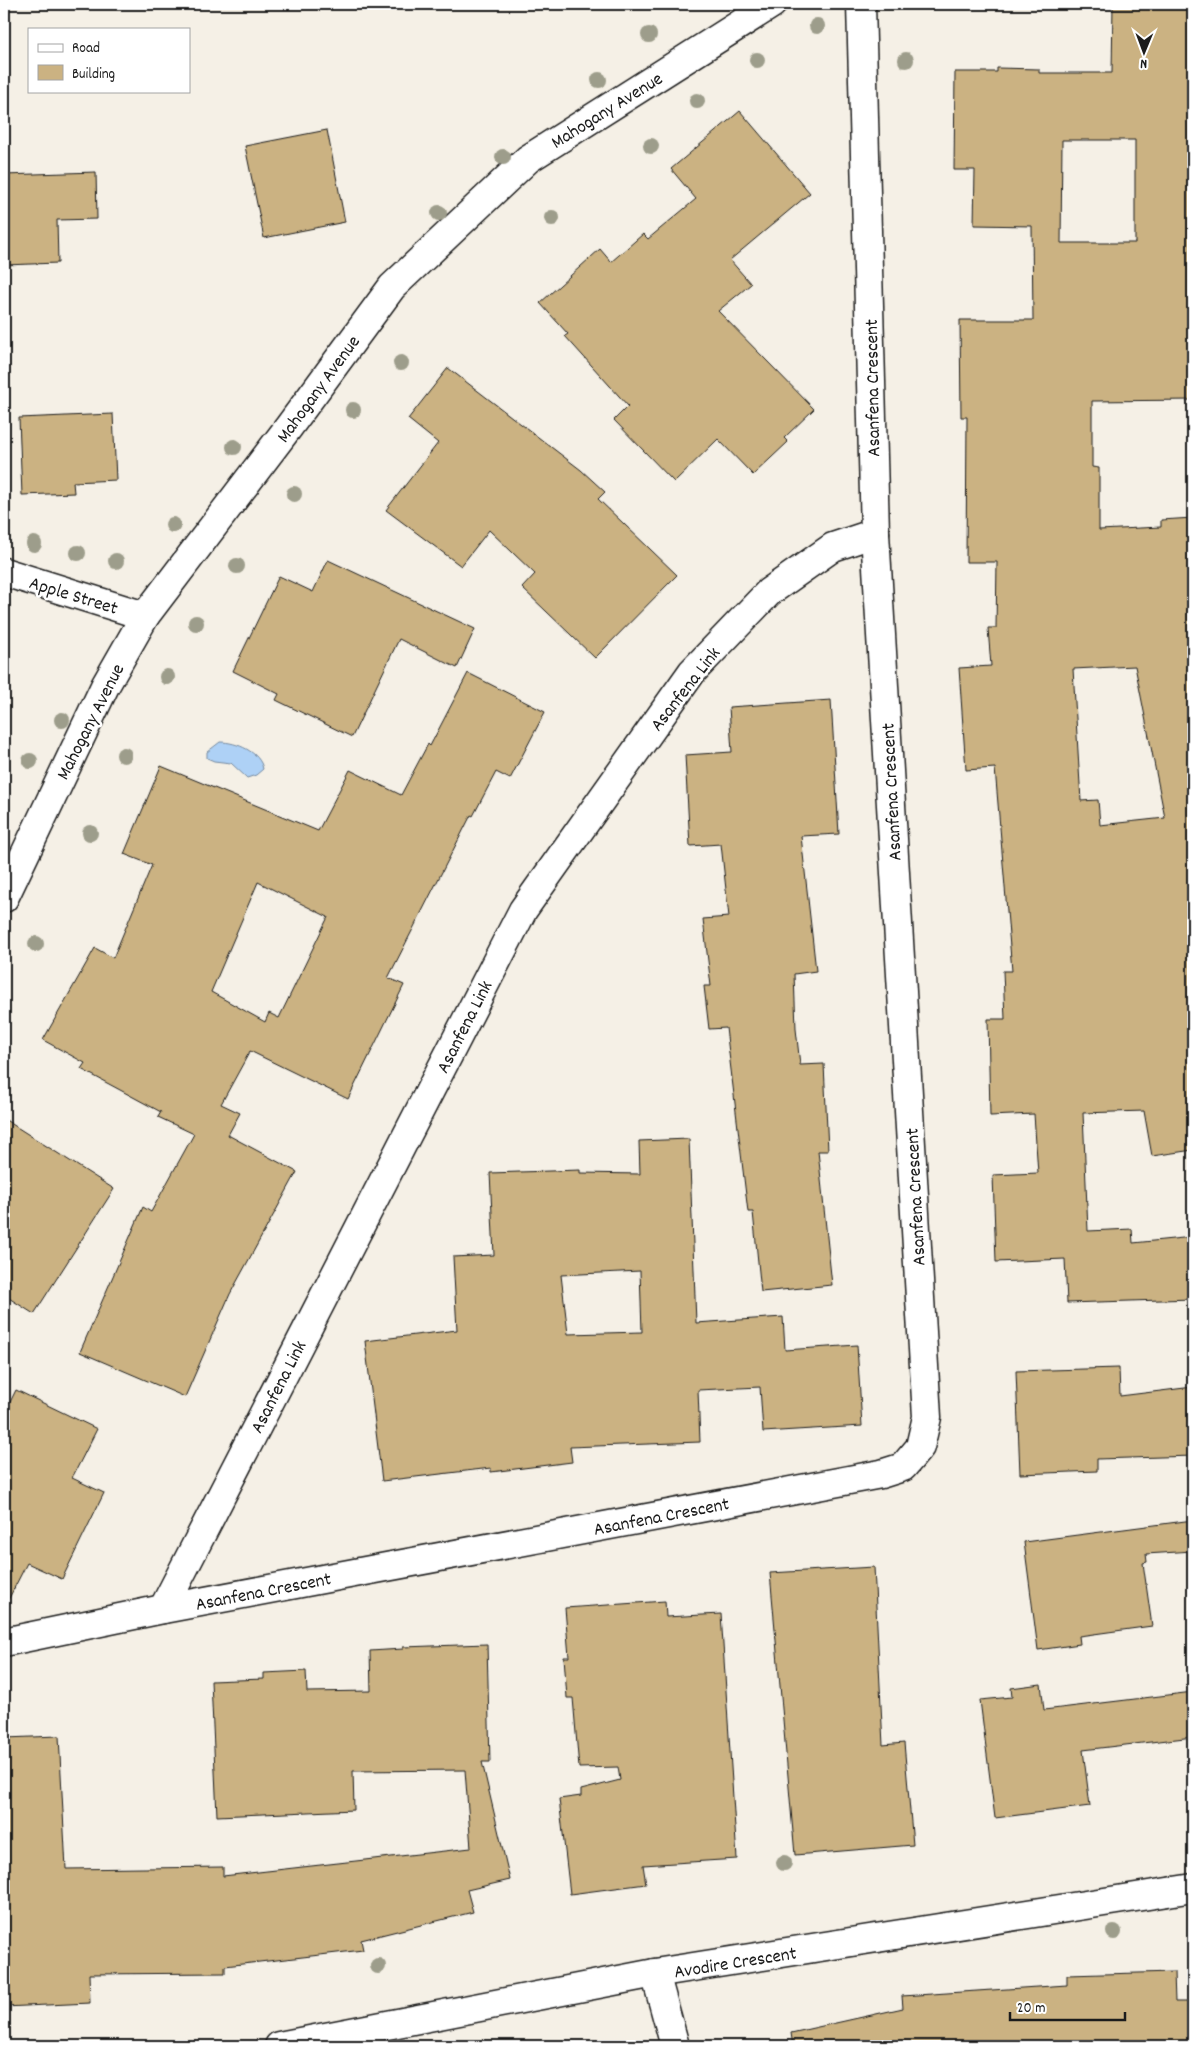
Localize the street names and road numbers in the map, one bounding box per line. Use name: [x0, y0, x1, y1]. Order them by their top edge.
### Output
street label: Mahogany Avenue: [547, 67, 669, 157]
street label: Asanfena Crescent: [860, 319, 889, 457]
street label: Mahogany Avenue: [272, 331, 368, 449]
street label: Apple Street: [25, 571, 121, 624]
street label: Asanfena Link: [645, 642, 729, 738]
street label: Mahogany Avenue: [51, 660, 133, 785]
street label: Asanfena Crescent: [876, 722, 911, 861]
street label: Asanfena Link: [431, 976, 501, 1079]
street label: Asanfena Crescent: [900, 1127, 935, 1266]
street label: Asanfena Link: [245, 1336, 315, 1439]
street label: Asanfena Crescent: [591, 1492, 732, 1545]
street label: Asanfena Crescent: [193, 1567, 334, 1620]
street label: Avodire Crescent: [672, 1941, 799, 1987]

